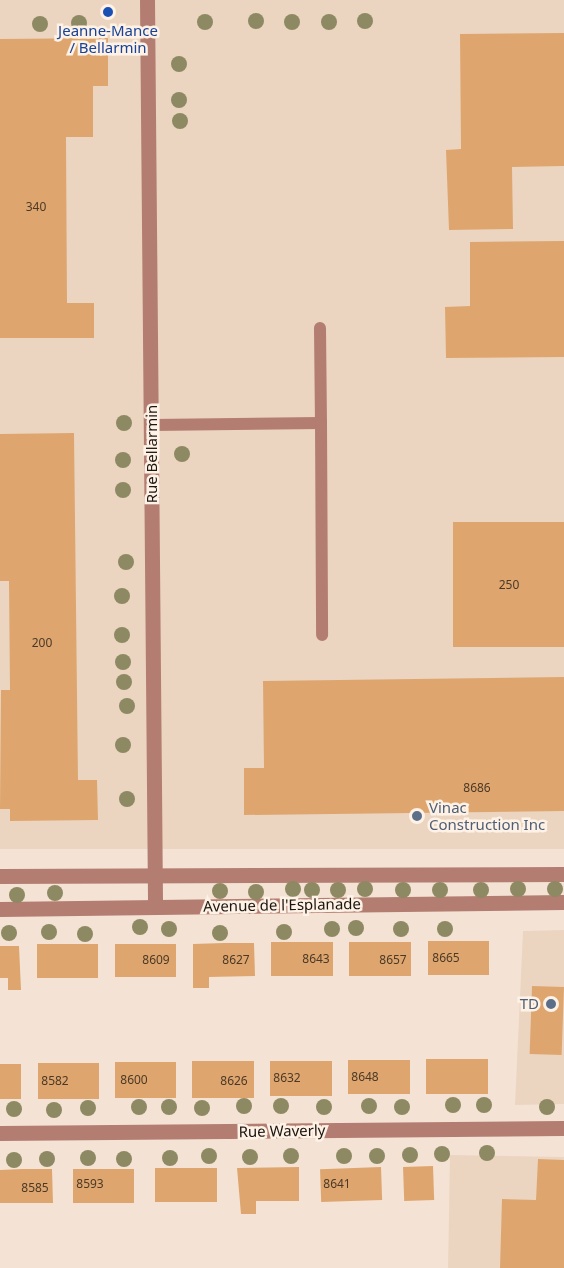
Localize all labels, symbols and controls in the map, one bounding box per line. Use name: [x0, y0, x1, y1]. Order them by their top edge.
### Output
marker: Jeanne-Mance / Bellarmin: [101, 5, 115, 19]
place label: Jeanne-Mance / Bellarmin: [58, 21, 158, 56]
house number: 340: [26, 200, 46, 214]
street label: Rue Bellarmin: [143, 405, 161, 503]
house number: 250: [499, 578, 519, 592]
house number: 200: [32, 636, 52, 650]
house number: 8686: [463, 781, 491, 795]
place label: Vinac Construction Inc: [429, 798, 545, 833]
marker: Vinac Construction Inc: [410, 809, 424, 823]
street label: Avenue de l'Esplanade: [203, 895, 361, 915]
house number: 8665: [432, 951, 460, 965]
house number: 8643: [302, 952, 330, 966]
house number: 8609: [142, 953, 170, 967]
house number: 8627: [222, 953, 250, 967]
house number: 8657: [379, 953, 407, 967]
place label: TD: [520, 995, 539, 1013]
marker: TD: [544, 997, 558, 1011]
house number: 8648: [351, 1070, 379, 1084]
house number: 8632: [273, 1071, 301, 1085]
house number: 8600: [120, 1073, 148, 1087]
house number: 8582: [41, 1074, 69, 1088]
house number: 8626: [220, 1074, 248, 1088]
street label: Rue Waverly: [238, 1121, 326, 1141]
house number: 8593: [76, 1177, 104, 1191]
house number: 8641: [323, 1177, 351, 1191]
house number: 8585: [21, 1181, 49, 1195]

